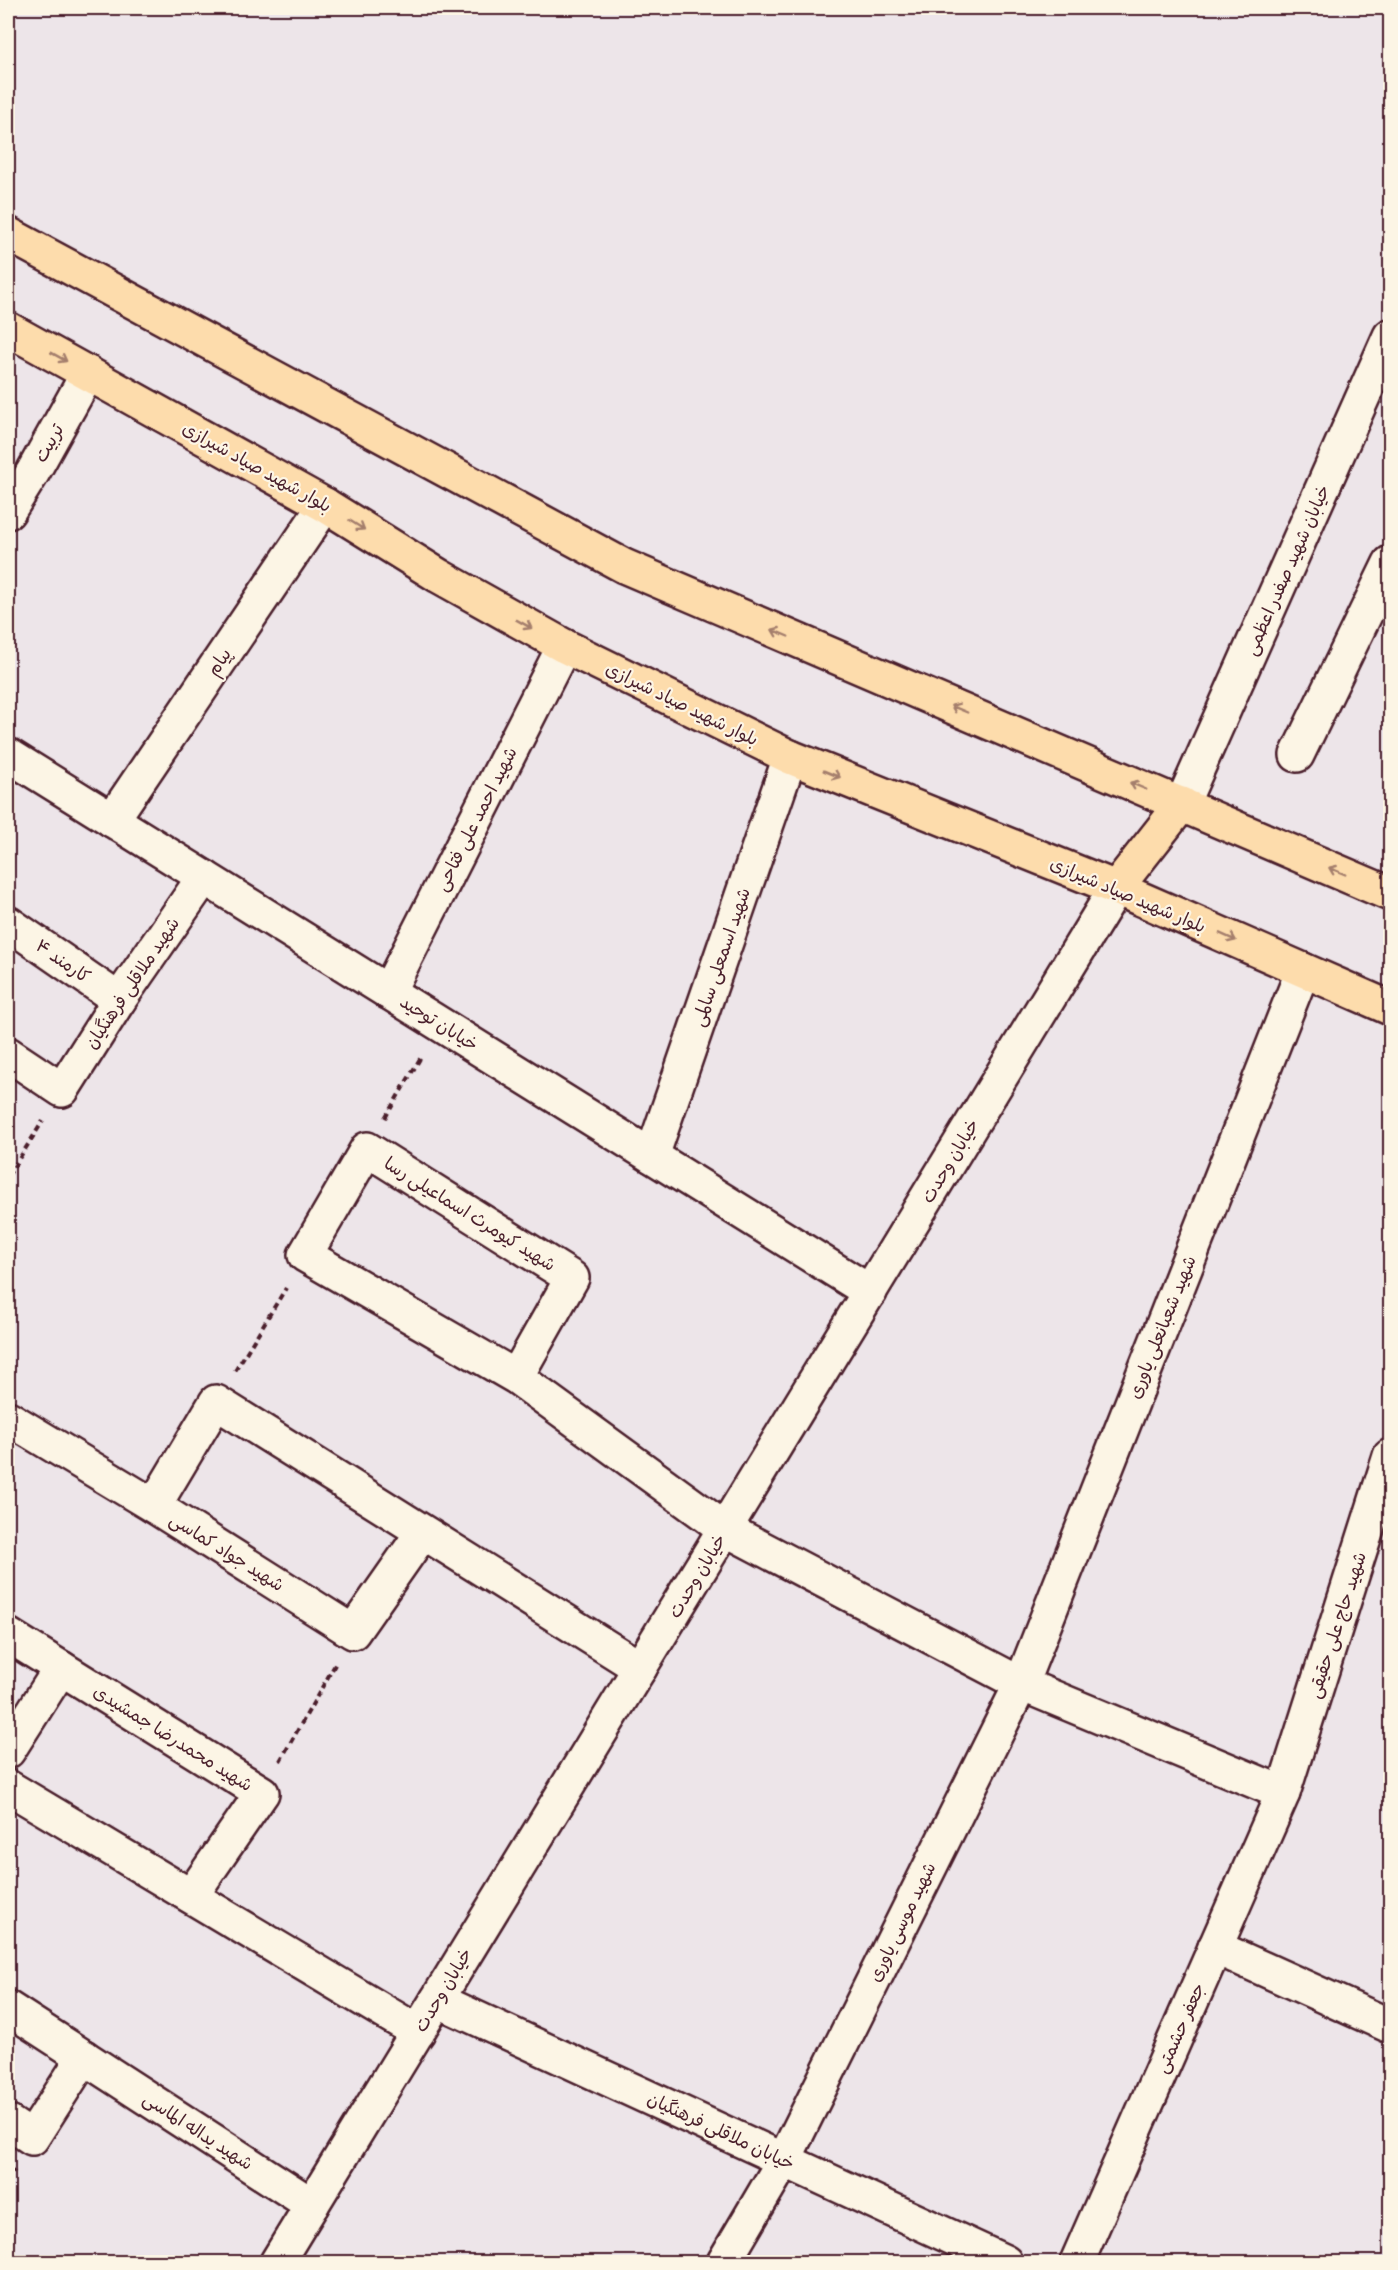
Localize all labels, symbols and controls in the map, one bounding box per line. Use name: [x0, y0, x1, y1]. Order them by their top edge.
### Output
one-way arrow: [50, 351, 67, 363]
street label: بلوار شهید صیاد شیرازی: [178, 417, 335, 518]
street label: تربیت: [29, 419, 70, 467]
street label: خیابان شهید صفدر اعظمی: [1239, 481, 1335, 659]
one-way arrow: [348, 518, 365, 531]
one-way arrow: [515, 619, 533, 630]
one-way arrow: [771, 627, 789, 638]
street label: پیام: [202, 644, 239, 682]
street label: بلوار شهید صیاد شیرازی: [602, 657, 762, 751]
one-way arrow: [950, 703, 969, 714]
street label: شهید احمد علی فتاحی: [430, 743, 523, 895]
one-way arrow: [822, 769, 840, 780]
one-way arrow: [1130, 780, 1148, 791]
street label: بلوار شهید صیاد شیرازی: [1046, 852, 1209, 939]
one-way arrow: [1328, 865, 1346, 876]
street label: شهید اسمعلی سالمی: [687, 885, 756, 1030]
street label: شهید ملاقلی فرهنگیان: [80, 913, 185, 1054]
one-way arrow: [1218, 932, 1236, 943]
street label: کارمند ۴: [31, 934, 95, 989]
street label: خیابان توحید: [395, 990, 482, 1057]
street label: خیابان وحدت: [916, 1115, 985, 1208]
street label: شهید کیومرث اسماعیلی رسا: [380, 1152, 560, 1277]
street label: شهید شعبانعلی یاوری: [1123, 1252, 1202, 1402]
street label: شهید جواد کماسی: [165, 1508, 288, 1597]
street label: خیابان وحدت: [663, 1530, 732, 1623]
street label: شهید حاج علی حقیقی: [1303, 1549, 1372, 1701]
street label: شهید محمدرضا جمشیدی: [89, 1680, 257, 1797]
street label: شهید موسی یاوری: [863, 1858, 941, 1986]
street label: خیابان وحدت: [409, 1944, 478, 2037]
street label: جعفر حشمتی: [1150, 1979, 1211, 2077]
street label: شهید یداله الماسی: [138, 2087, 257, 2176]
street label: خیابان ملاقلی فرهنگیان: [644, 2087, 798, 2176]

